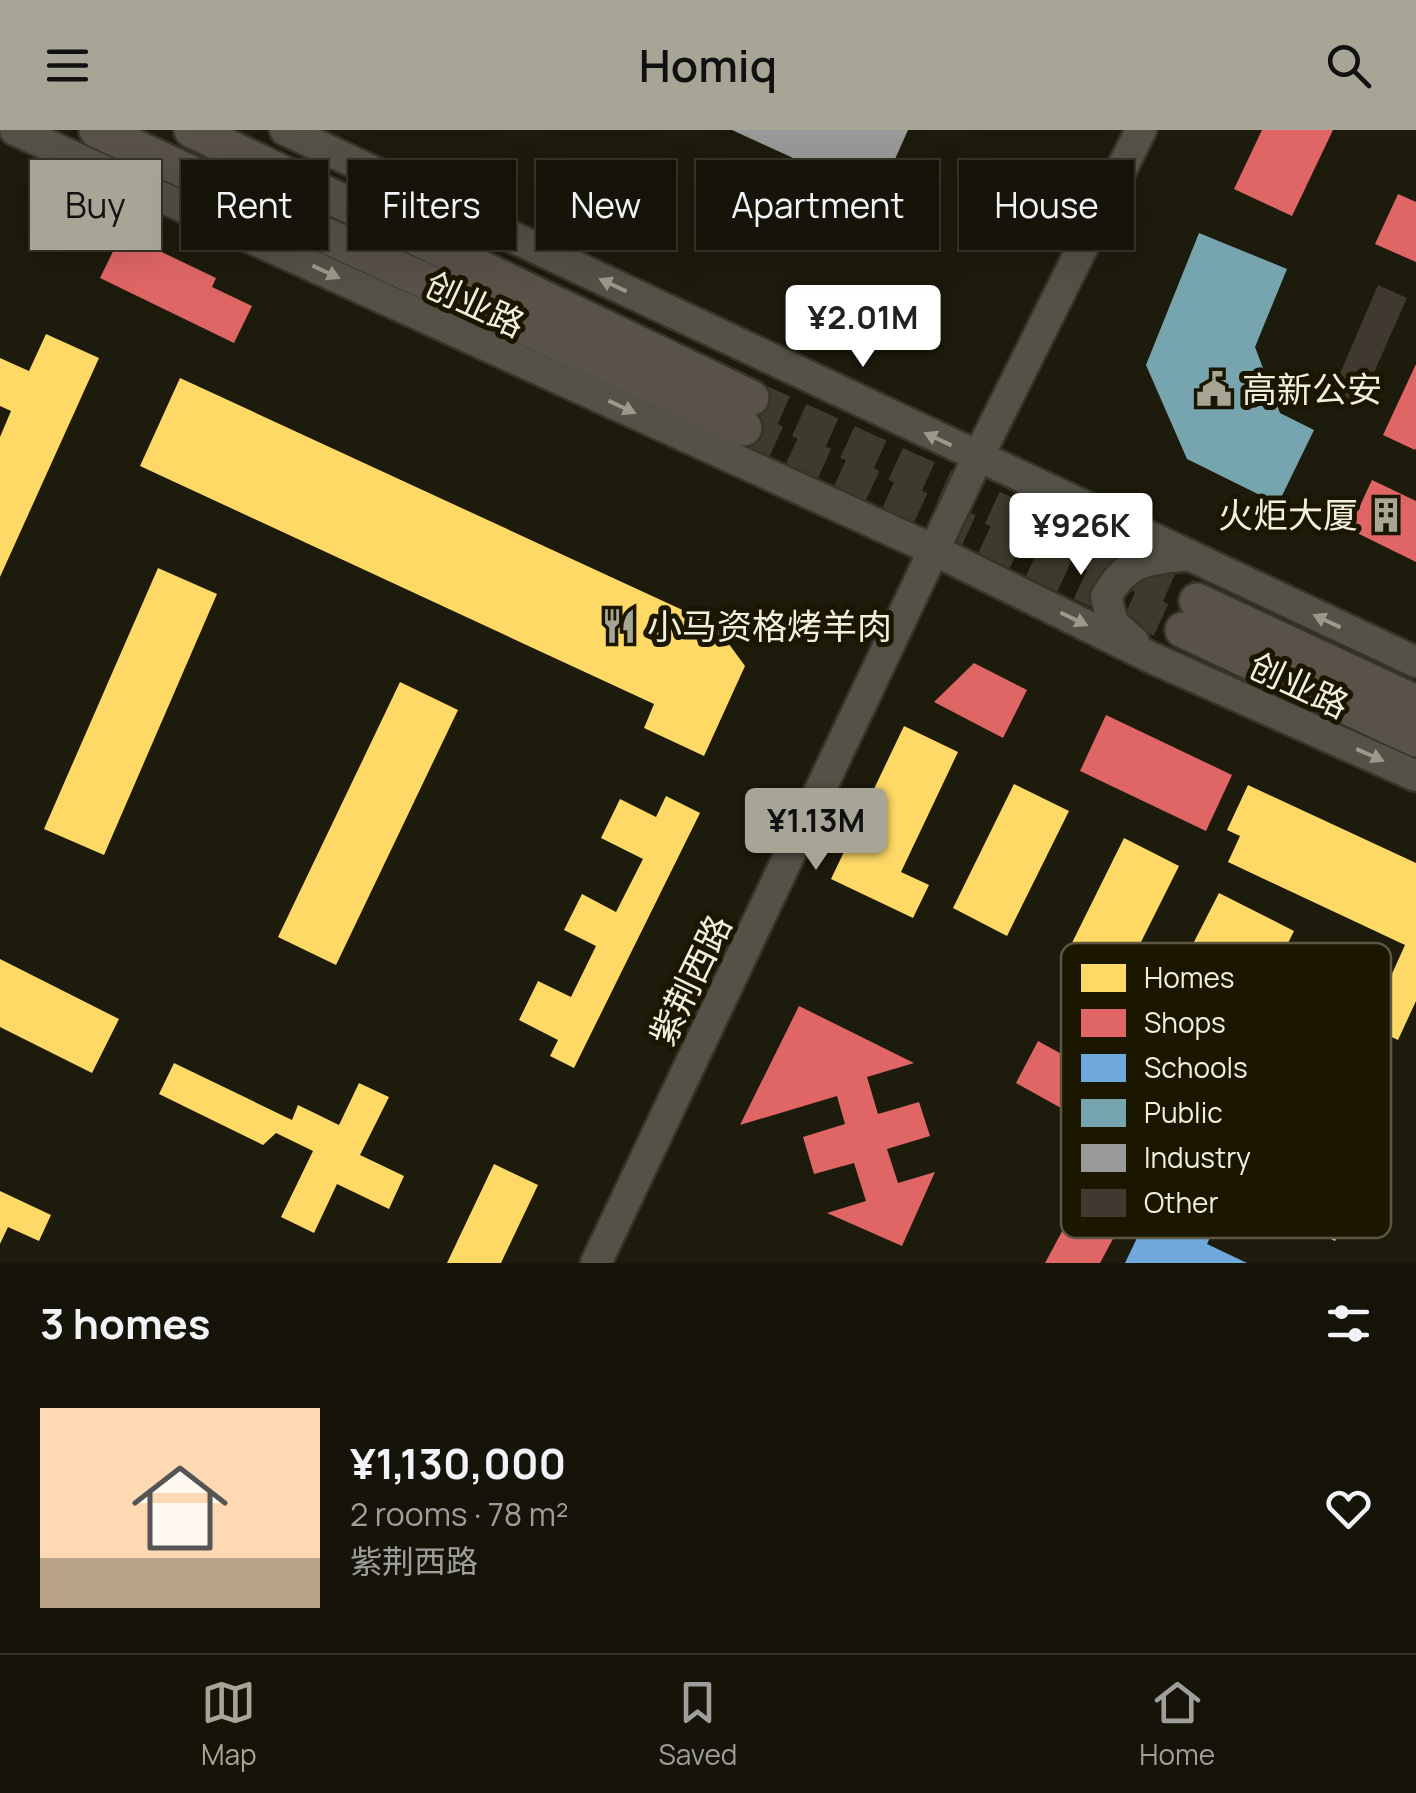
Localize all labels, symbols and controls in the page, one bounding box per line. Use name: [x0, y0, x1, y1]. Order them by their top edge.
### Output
text: Homiq: [639, 34, 777, 96]
icon: menu: [40, 38, 95, 93]
icon: search: [1321, 38, 1376, 93]
chip: Buy: [30, 160, 161, 250]
chip: Rent: [181, 160, 328, 250]
chip: Filters: [348, 160, 516, 250]
chip: New: [536, 160, 676, 250]
chip: Apartment: [696, 160, 939, 250]
chip: House: [959, 160, 1134, 250]
street label: 创业路: [417, 260, 533, 348]
one-way arrow: [311, 264, 341, 280]
one-way arrow: [598, 276, 627, 293]
pin: ¥2.01M: [782, 285, 944, 370]
text: ¥2.01M: [808, 295, 918, 339]
place label: 高新公安: [1242, 365, 1382, 413]
public building icon: 高新公安: [1195, 370, 1233, 408]
one-way arrow: [607, 399, 637, 415]
one-way arrow: [923, 430, 952, 447]
place label: 火炬大厦: [1218, 491, 1358, 539]
pin: ¥926K: [1011, 493, 1151, 578]
building icon: 火炬大厦: [1367, 496, 1405, 534]
text: ¥926K: [1031, 503, 1131, 547]
place label: 小马资格烤羊肉: [647, 602, 892, 650]
restaurant icon: 小马资格烤羊肉: [600, 607, 638, 645]
one-way arrow: [1060, 611, 1089, 628]
one-way arrow: [1313, 613, 1342, 630]
street label: 创业路: [1241, 641, 1357, 729]
one-way arrow: [1356, 747, 1385, 764]
pin: ¥1.13M: [735, 788, 897, 873]
text: ¥1.13M: [767, 798, 865, 842]
street label: 紫荆西路: [638, 907, 742, 1053]
legend: [1061, 943, 1391, 1238]
text: Homes: [1144, 958, 1234, 996]
text: Shops: [1144, 1003, 1226, 1041]
text: Schools: [1144, 1048, 1248, 1086]
text: Public: [1144, 1093, 1223, 1131]
text: Industry: [1144, 1138, 1251, 1176]
text: Other: [1144, 1183, 1219, 1221]
text: 3 homes: [40, 1294, 210, 1352]
icon: filters: [1321, 1296, 1376, 1351]
text: ¥1,130,000: [350, 1434, 566, 1492]
icon: home: [120, 1448, 240, 1568]
icon: heart: [1321, 1481, 1376, 1536]
text: 2 rooms · 78 m²: [350, 1492, 569, 1536]
text: 紫荆西路: [350, 1539, 478, 1583]
tab: Map: [201, 1675, 257, 1773]
tab: Saved: [659, 1675, 737, 1773]
tab: Home: [1139, 1675, 1215, 1773]

